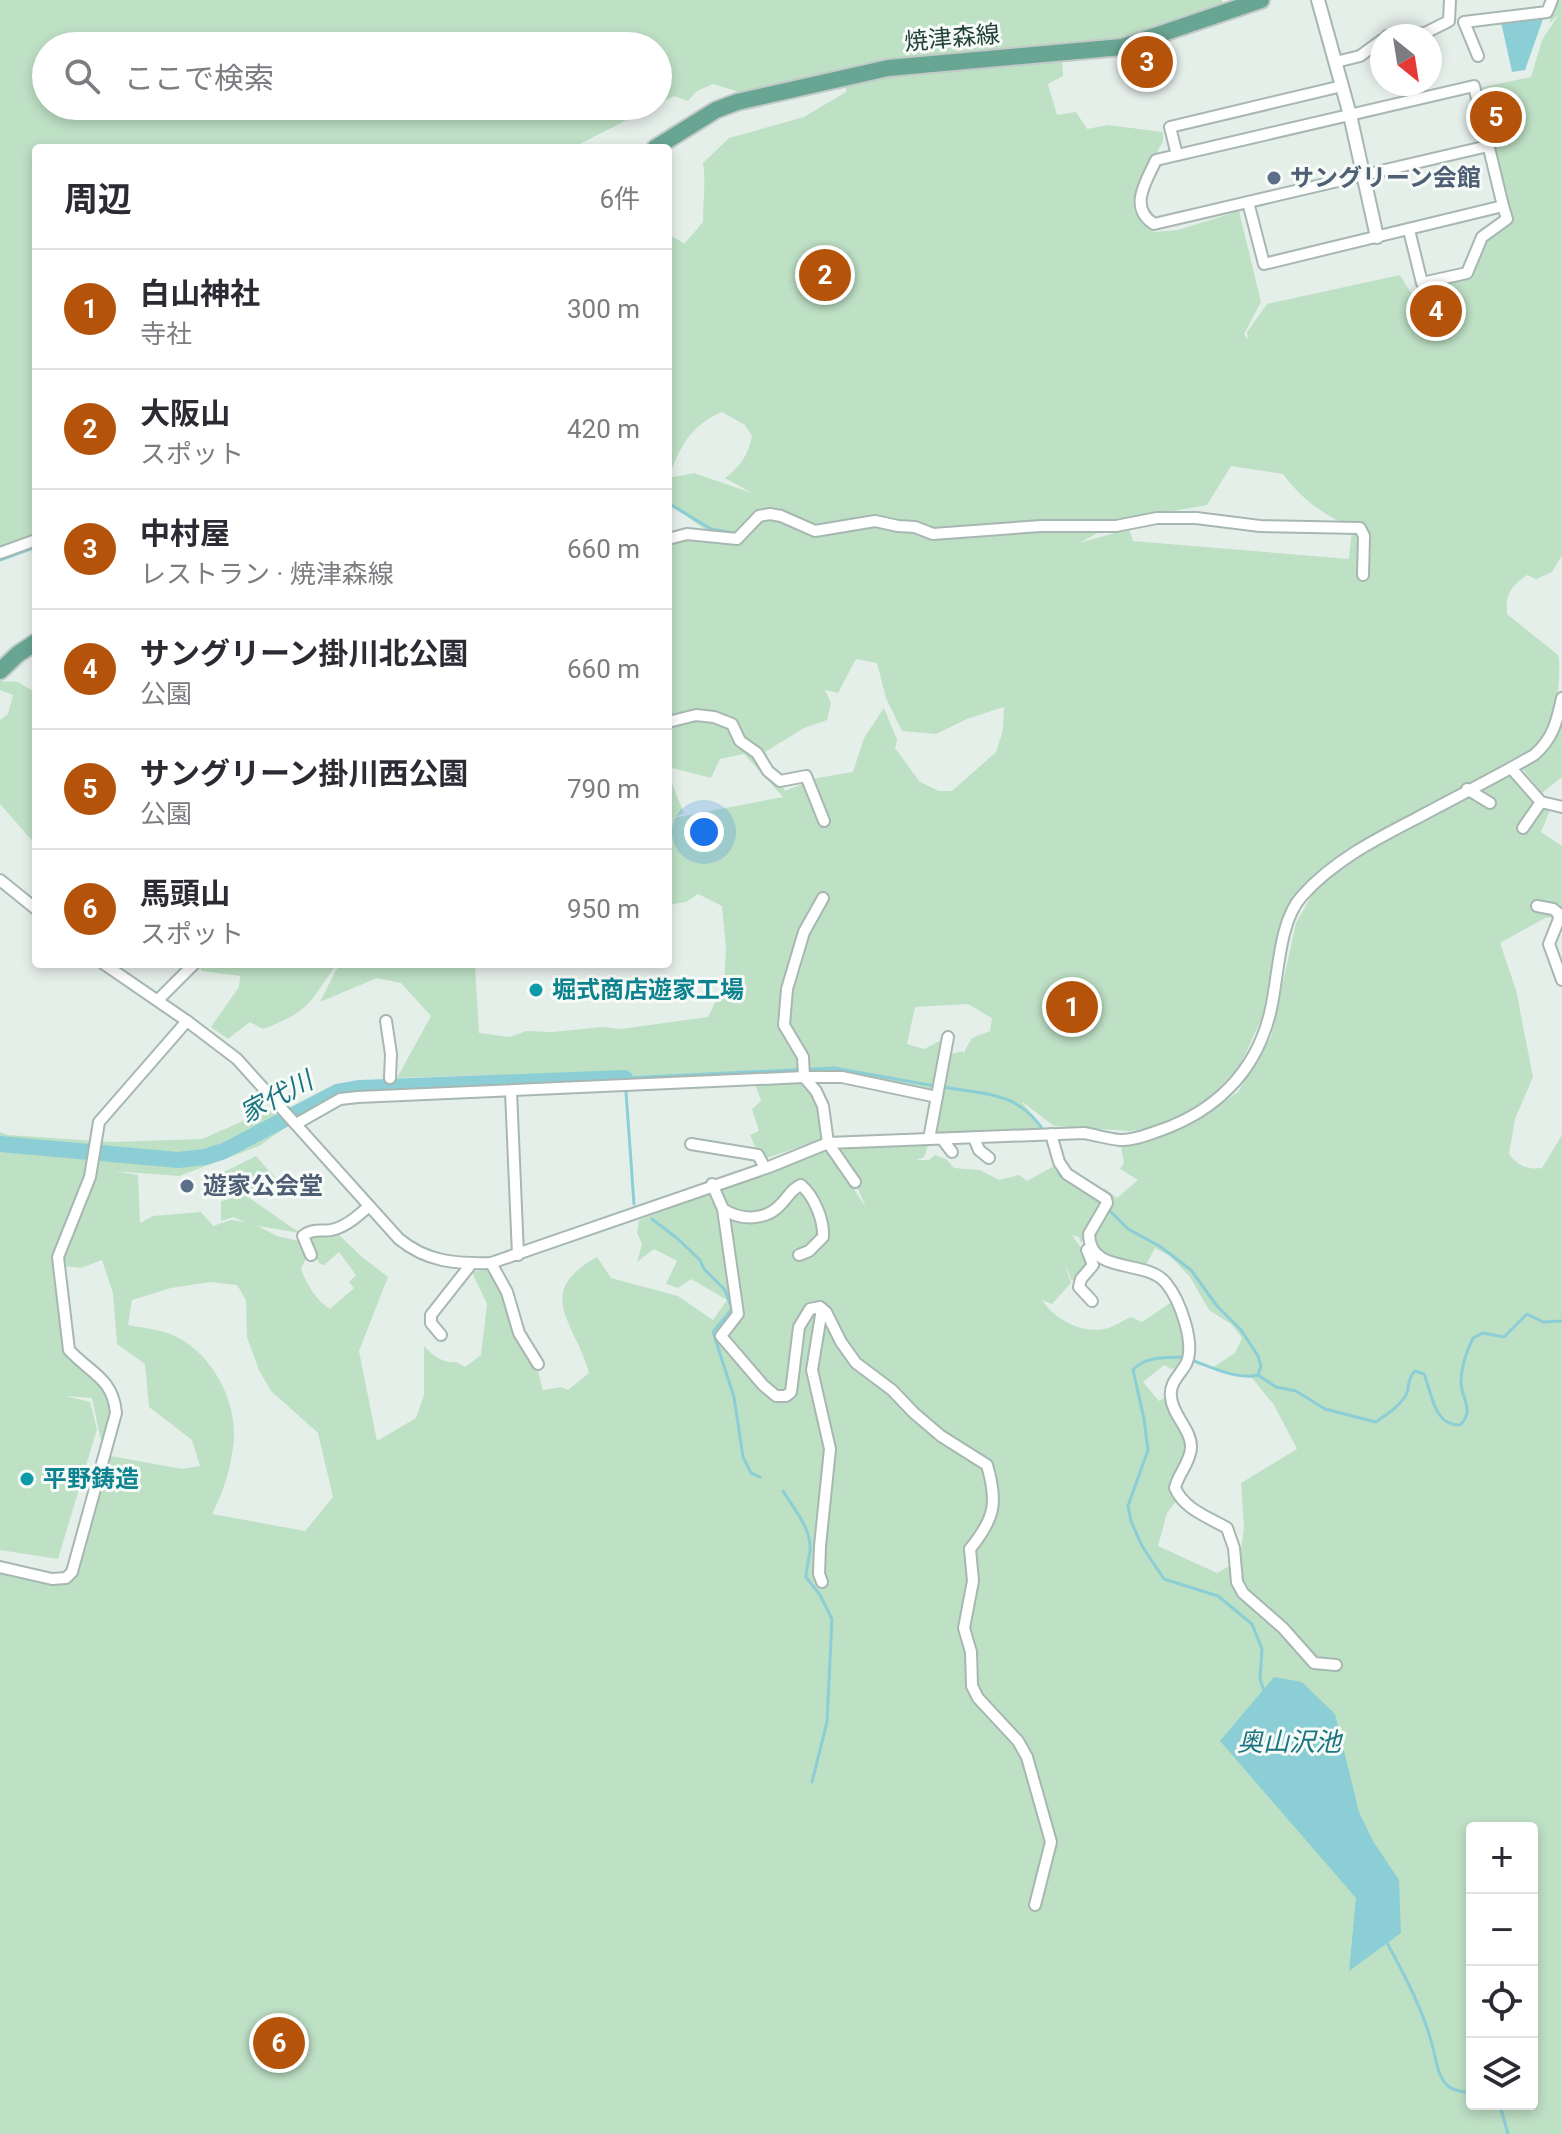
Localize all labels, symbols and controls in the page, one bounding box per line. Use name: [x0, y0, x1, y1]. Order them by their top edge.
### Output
street label: 焼津森線: [903, 20, 1001, 56]
north arrow: [1370, 24, 1442, 96]
search box: [32, 32, 672, 120]
pin: 3: [1121, 32, 1173, 92]
icon: search: [60, 54, 104, 98]
text: ここで検索: [124, 61, 274, 96]
pin: 5: [1470, 87, 1522, 147]
place label: サングリーン会館: [1290, 164, 1481, 192]
marker: サングリーン会館: [1265, 169, 1283, 187]
text: 周辺: [64, 179, 132, 219]
text: 6件: [599, 184, 640, 214]
pin: 2: [799, 245, 851, 305]
text: 白山神社: [140, 276, 260, 311]
pin: 4: [1410, 281, 1462, 341]
text: 1: [83, 294, 97, 324]
text: 300 m: [567, 294, 640, 324]
text: 寺社: [140, 319, 192, 349]
text: 大阪山: [140, 396, 230, 431]
text: 2: [83, 414, 97, 444]
text: 420 m: [567, 414, 640, 444]
text: スポット: [140, 439, 244, 469]
text: 中村屋: [140, 516, 230, 551]
text: 3: [83, 534, 97, 564]
text: 660 m: [567, 534, 640, 564]
text: レストラン · 焼津森線: [140, 559, 394, 589]
text: サングリーン掛川北公園: [140, 636, 469, 671]
text: 4: [83, 654, 97, 684]
text: 660 m: [567, 654, 640, 684]
text: 公園: [140, 679, 192, 709]
text: サングリーン掛川西公園: [140, 756, 469, 791]
text: 5: [83, 774, 97, 804]
text: 790 m: [567, 774, 640, 804]
text: 公園: [140, 799, 192, 829]
your location: [684, 812, 724, 852]
text: 馬頭山: [140, 876, 230, 911]
text: 6: [83, 894, 97, 924]
text: 950 m: [567, 894, 640, 924]
text: スポット: [140, 919, 244, 949]
place label: 堀式商店遊家工場: [552, 976, 744, 1004]
pin: 1: [1046, 977, 1098, 1037]
marker: 堀式商店遊家工場: [527, 981, 545, 999]
water label: 家代川: [235, 1064, 320, 1129]
place label: 遊家公会堂: [203, 1172, 323, 1200]
marker: 遊家公会堂: [178, 1177, 196, 1195]
place label: 平野鋳造: [43, 1465, 139, 1493]
marker: 平野鋳造: [18, 1470, 36, 1488]
water label: 奥山沢池: [1237, 1727, 1344, 1757]
map controls: [1466, 1822, 1538, 2110]
button: +: [1466, 1822, 1538, 1894]
button: −: [1466, 1894, 1538, 1966]
button: locate: [1466, 1966, 1538, 2038]
pin: 6: [253, 2013, 305, 2073]
button: layers: [1466, 2038, 1538, 2110]

